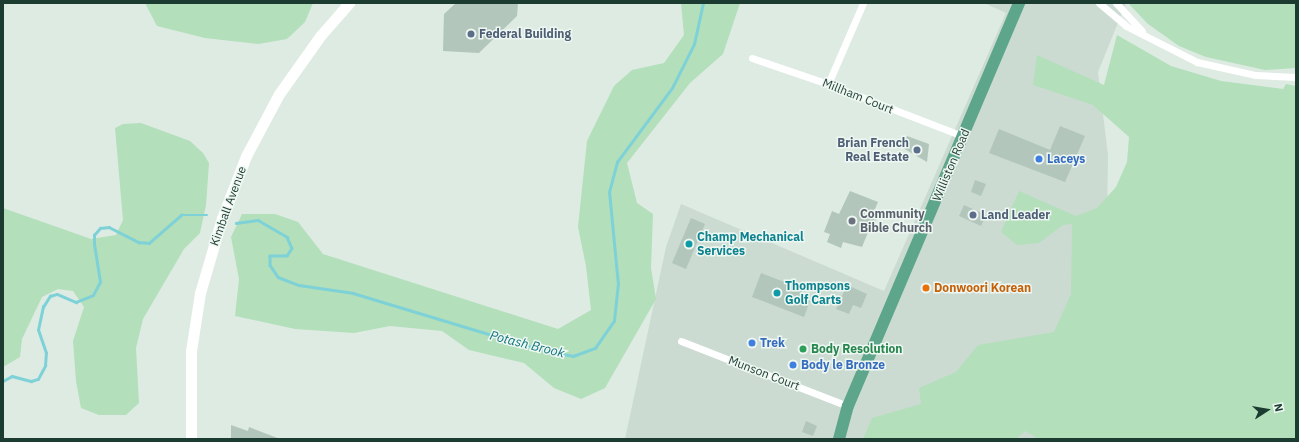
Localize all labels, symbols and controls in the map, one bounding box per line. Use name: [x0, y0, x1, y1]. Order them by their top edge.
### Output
place label: Federal Building: [479, 27, 571, 41]
marker: Federal Building: [466, 29, 476, 39]
street label: Millham Court: [820, 75, 896, 117]
street label: Williston Road: [929, 127, 973, 203]
place label: Brian French Real Estate: [837, 136, 909, 164]
marker: Brian French Real Estate: [912, 145, 922, 155]
place label: Laceys: [1047, 152, 1085, 166]
marker: Laceys: [1034, 154, 1044, 164]
street label: Kimball Avenue: [207, 164, 249, 248]
place label: Community Bible Church: [860, 207, 932, 235]
place label: Land Leader: [981, 208, 1050, 222]
marker: Land Leader: [968, 210, 978, 220]
marker: Community Bible Church: [847, 216, 857, 226]
place label: Champ Mechanical Services: [697, 230, 804, 258]
marker: Champ Mechanical Services: [684, 239, 694, 249]
place label: Thompsons Golf Carts: [785, 279, 850, 307]
place label: Donwoori Korean: [934, 281, 1031, 295]
marker: Donwoori Korean: [921, 283, 931, 293]
marker: Thompsons Golf Carts: [772, 288, 782, 298]
water label: Potash Brook: [488, 328, 566, 362]
place label: Trek: [760, 336, 785, 350]
marker: Trek: [747, 338, 757, 348]
place label: Body Resolution: [811, 342, 903, 356]
marker: Body Resolution: [798, 344, 808, 354]
street label: Munson Court: [726, 353, 802, 393]
place label: Body le Bronze: [801, 358, 885, 372]
marker: Body le Bronze: [788, 360, 798, 370]
north arrow: [1247, 390, 1287, 430]
text: N: [1271, 402, 1286, 413]

